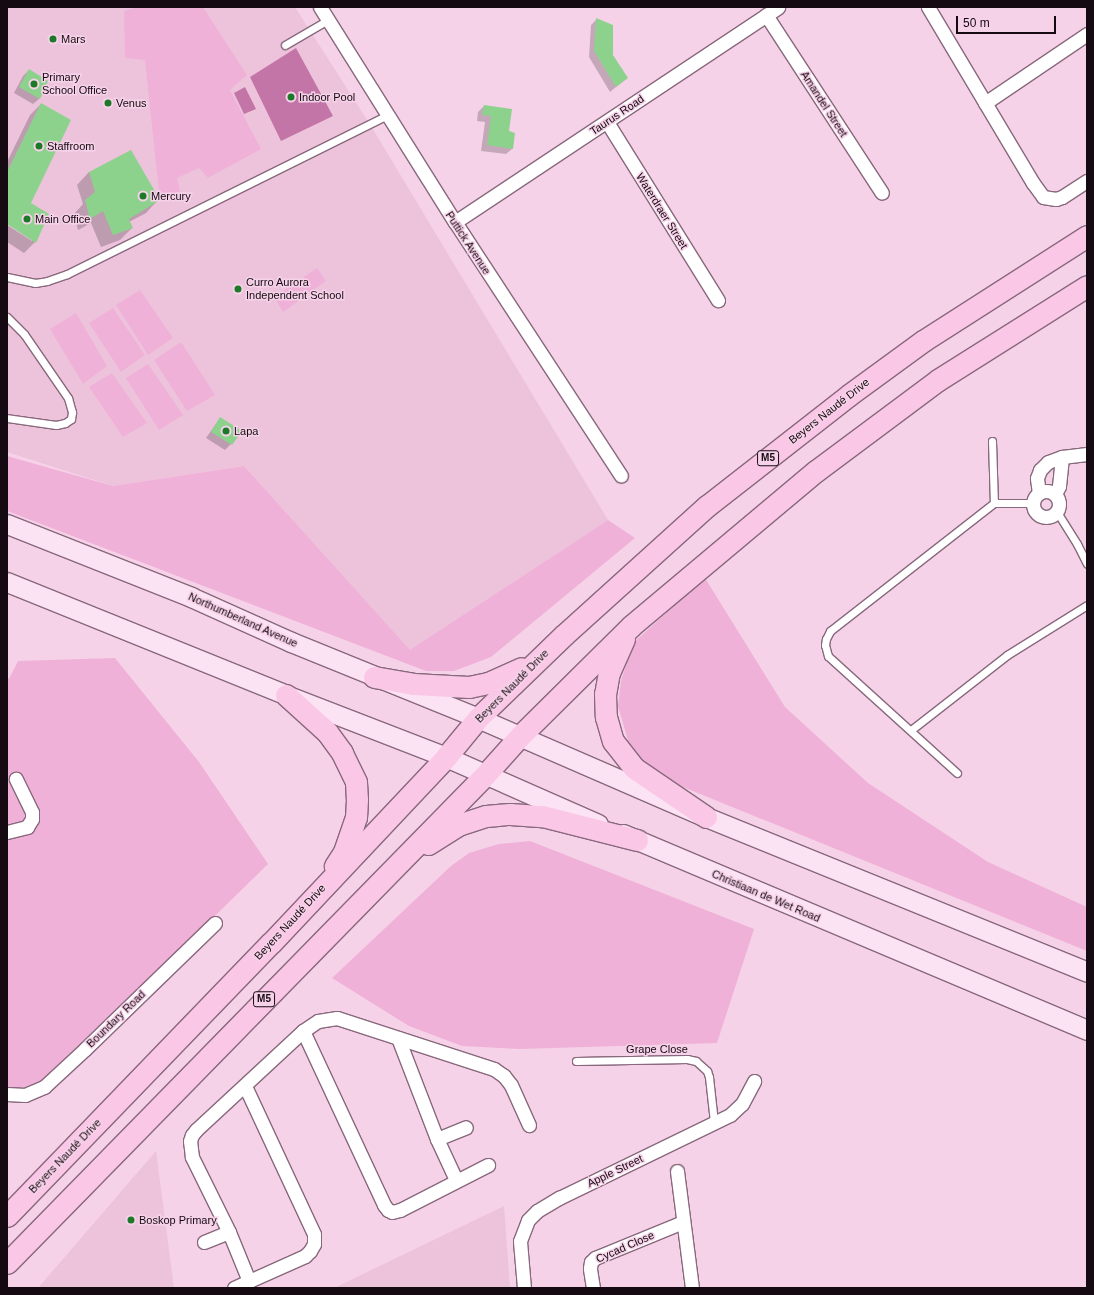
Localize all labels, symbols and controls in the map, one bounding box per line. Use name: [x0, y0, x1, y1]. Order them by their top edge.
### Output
scale bar: [958, 8, 1058, 34]
text: 50 m: [963, 16, 990, 30]
place label: Mars: [61, 32, 85, 46]
marker: Mars: [48, 34, 58, 44]
street label: Amandel Street: [798, 69, 850, 139]
place label: Primary School Office: [42, 71, 107, 97]
marker: Primary School Office: [29, 79, 39, 89]
place label: Indoor Pool: [299, 90, 355, 104]
marker: Indoor Pool: [286, 92, 296, 102]
street label: Taurus Road: [587, 92, 647, 138]
place label: Venus: [116, 96, 147, 110]
marker: Venus: [103, 98, 113, 108]
place label: Staffroom: [47, 139, 94, 153]
marker: Staffroom: [34, 141, 44, 151]
street label: Waterdraer Street: [633, 171, 691, 251]
place label: Mercury: [151, 189, 191, 203]
marker: Mercury: [138, 191, 148, 201]
street label: Puttick Avenue: [443, 209, 493, 277]
place label: Main Office: [35, 212, 90, 226]
marker: Main Office: [22, 214, 32, 224]
place label: Curro Aurora Independent School: [246, 276, 344, 302]
marker: Curro Aurora Independent School: [233, 284, 243, 294]
street label: Beyers Naudé Drive: [786, 375, 872, 447]
place label: Lapa: [234, 424, 258, 438]
marker: Lapa: [221, 426, 231, 436]
road number: M5: [757, 450, 779, 466]
street label: Northumberland Avenue: [186, 590, 300, 650]
street label: Beyers Naudé Drive: [473, 647, 551, 725]
street label: Christiaan de Wet Road: [710, 867, 822, 925]
street label: Beyers Naudé Drive: [252, 882, 328, 962]
street label: Boundary Road: [84, 988, 148, 1050]
road number: M5: [253, 991, 275, 1007]
street label: Grape Close: [626, 1042, 688, 1056]
street label: Beyers Naudé Drive: [26, 1116, 104, 1196]
street label: Apple Street: [585, 1152, 645, 1190]
place label: Boskop Primary: [139, 1213, 217, 1227]
marker: Boskop Primary: [126, 1215, 136, 1225]
street label: Cycad Close: [594, 1228, 656, 1266]

